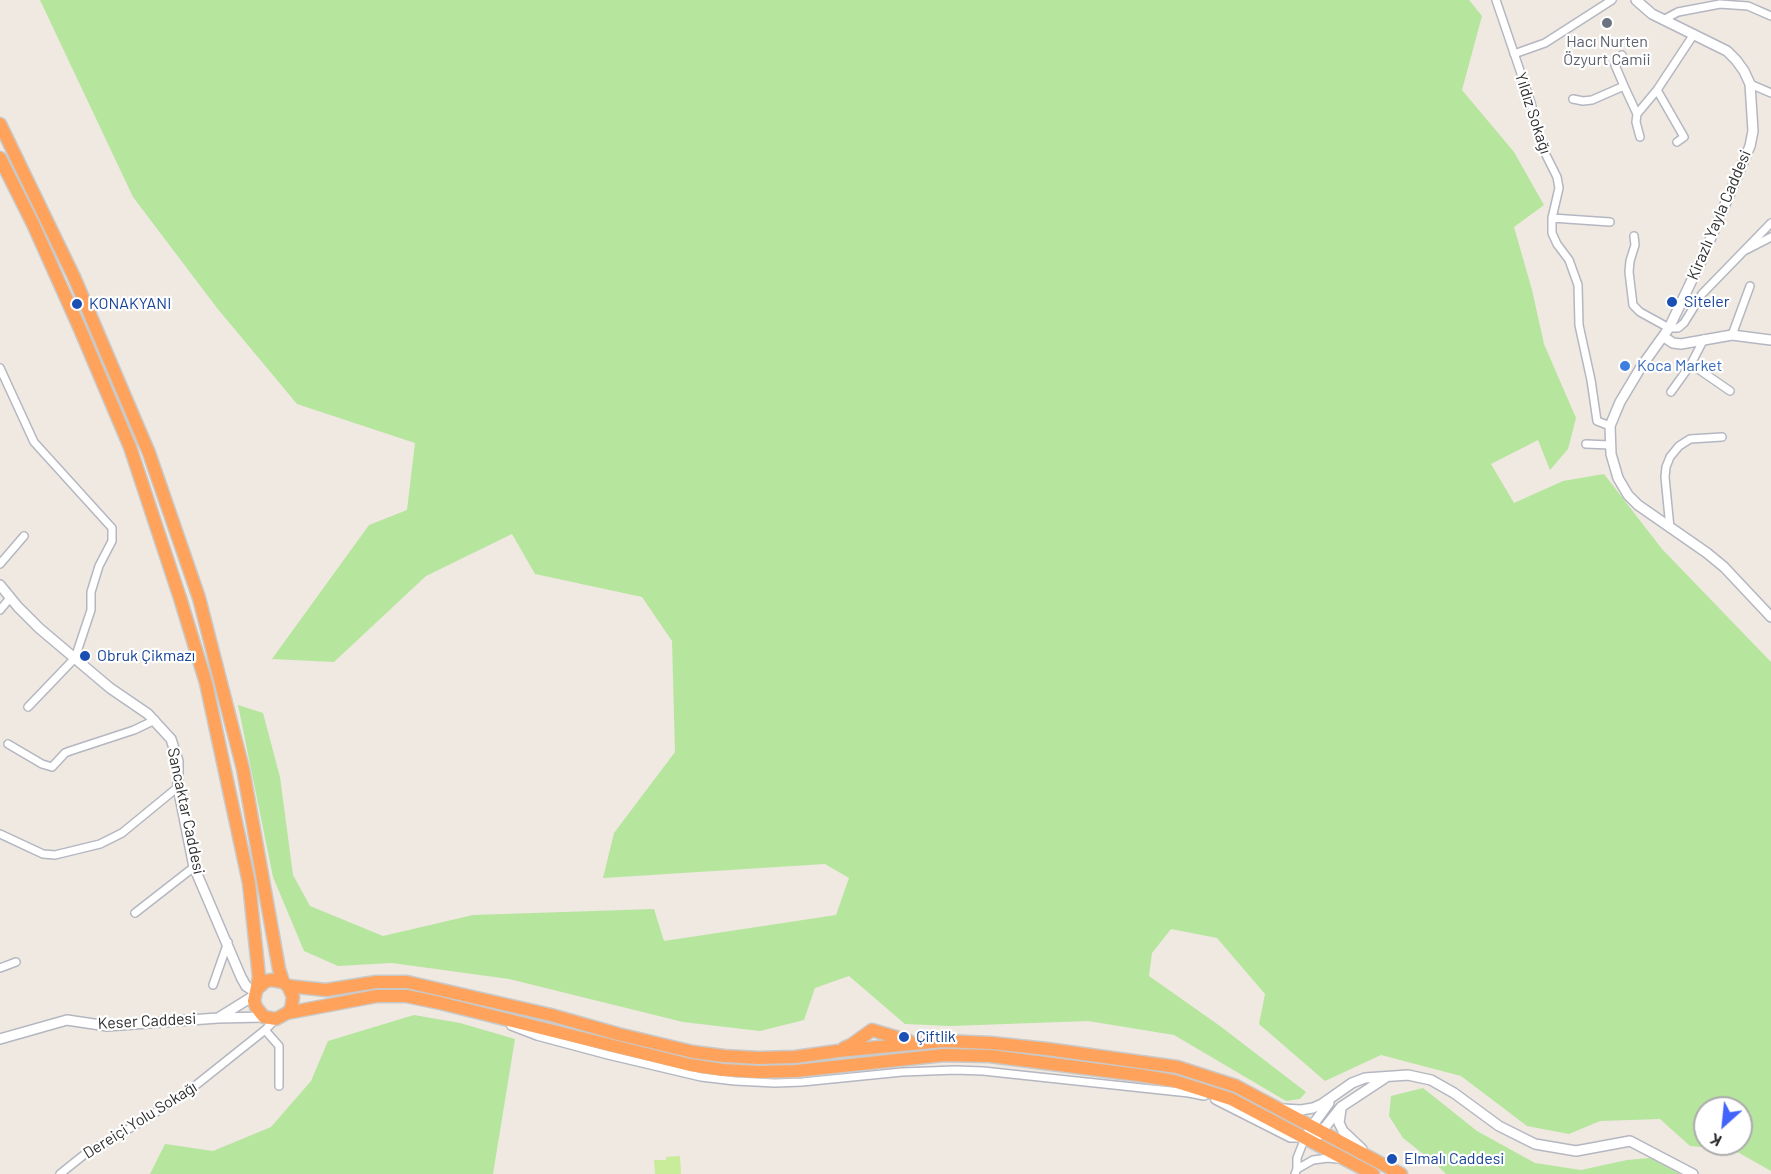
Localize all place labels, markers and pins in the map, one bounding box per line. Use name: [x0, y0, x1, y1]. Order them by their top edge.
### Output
marker: Hacı Nurten Özyurt Camii: [1600, 16, 1614, 30]
place label: Hacı Nurten Özyurt Camii: [1563, 32, 1651, 70]
place label: Siteler: [1684, 292, 1730, 312]
place label: KONAKYANI: [89, 294, 171, 314]
marker: Siteler: [1665, 295, 1679, 309]
marker: KONAKYANI: [70, 297, 84, 311]
place label: Koca Market: [1637, 356, 1722, 376]
marker: Koca Market: [1618, 359, 1632, 373]
place label: Obruk Çikmazı: [97, 646, 195, 666]
marker: Obruk Çikmazı: [78, 649, 92, 663]
place label: Çi̇ftli̇k: [916, 1027, 956, 1047]
marker: Çi̇ftli̇k: [897, 1030, 911, 1044]
place label: Elmalı Caddesi: [1404, 1149, 1504, 1169]
marker: Elmalı Caddesi: [1385, 1152, 1399, 1166]

